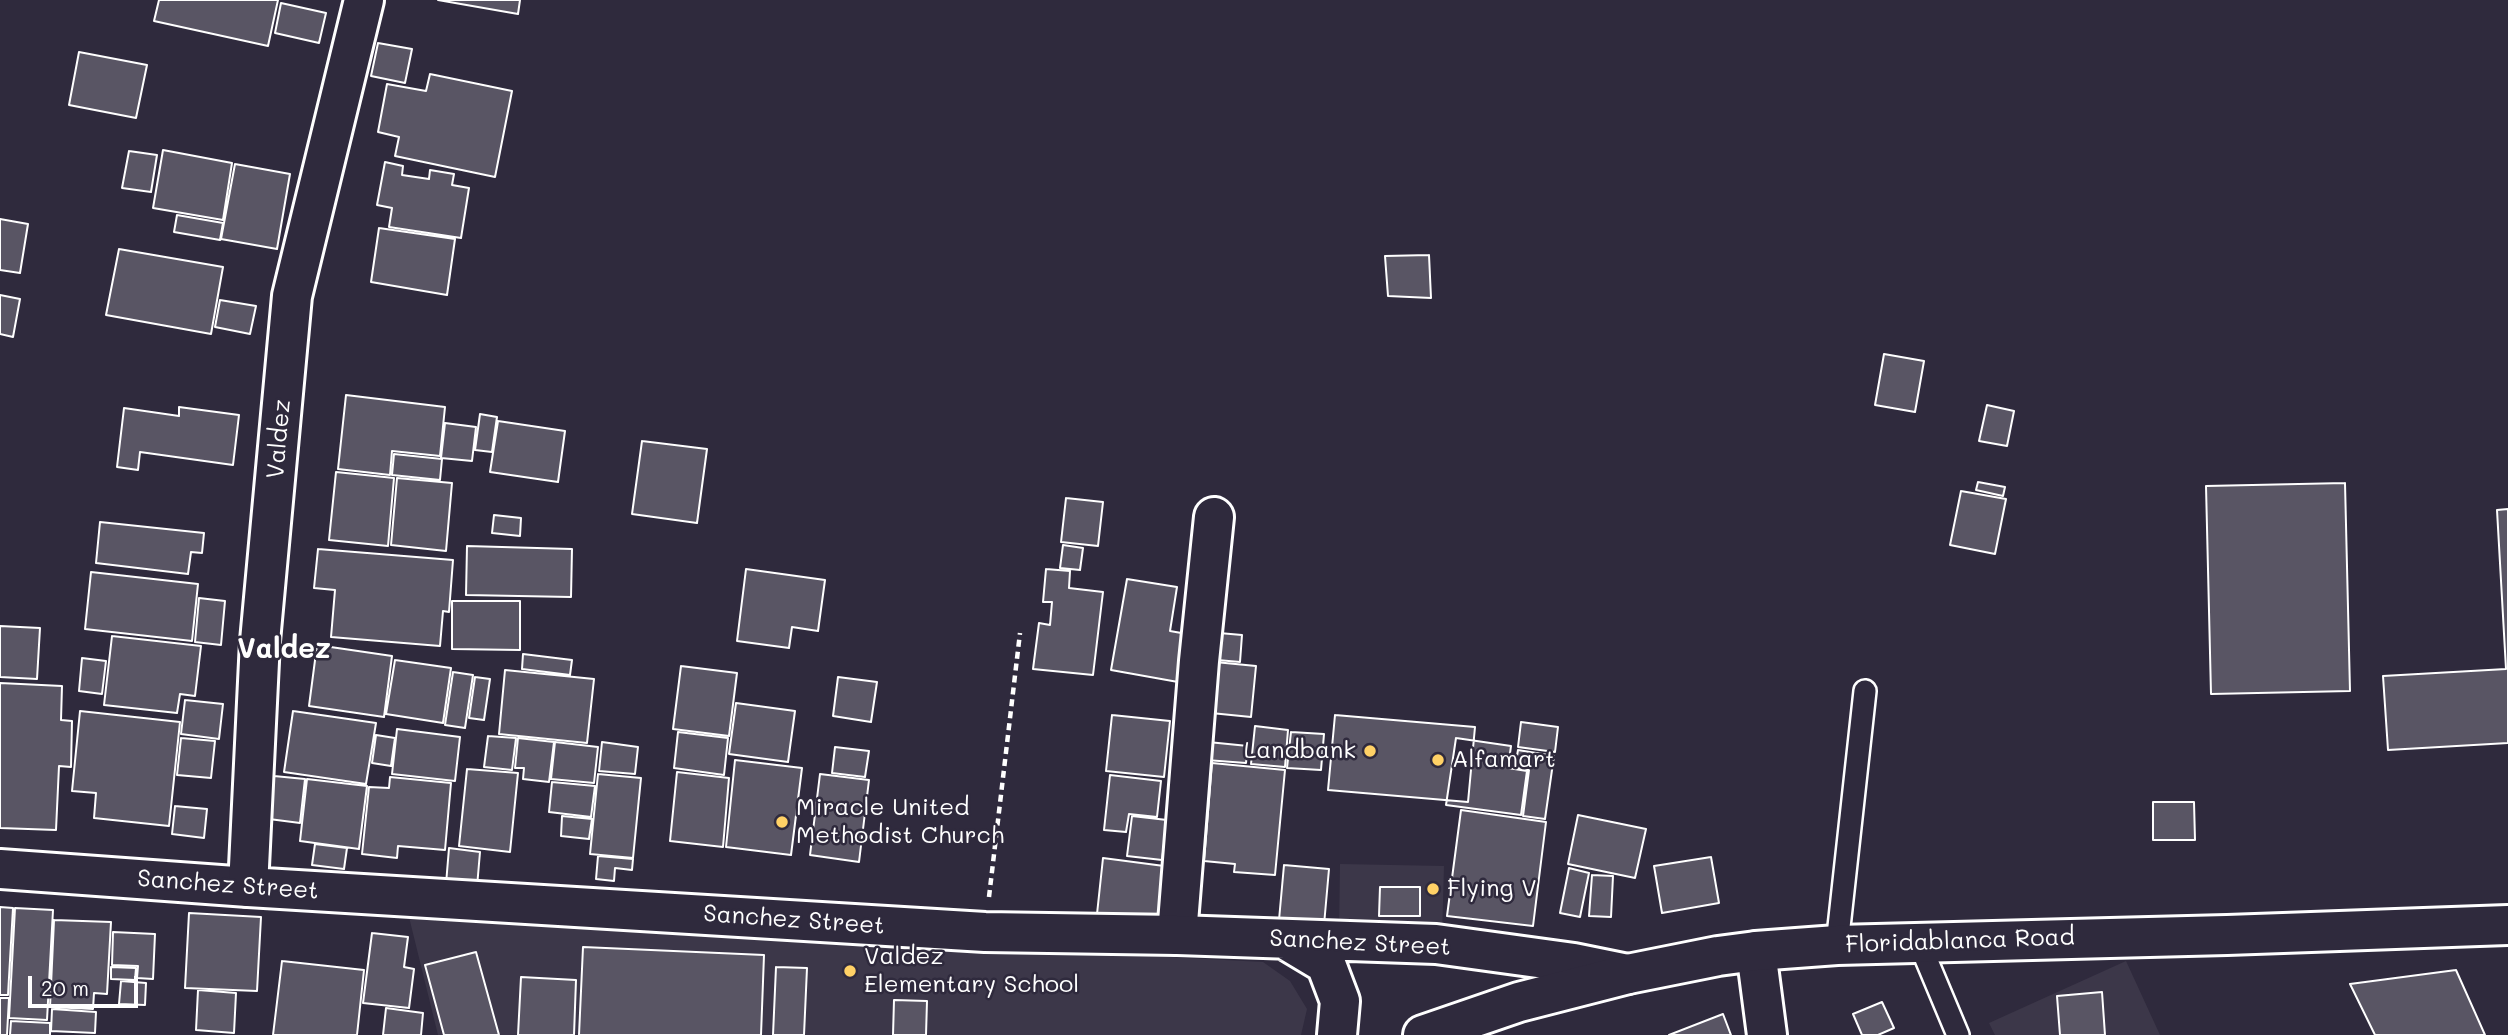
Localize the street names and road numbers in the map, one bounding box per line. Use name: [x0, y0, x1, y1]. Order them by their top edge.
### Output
street label: Valdez: [261, 398, 297, 480]
street label: Sanchez Street: [136, 864, 320, 906]
street label: Sanchez Street: [702, 899, 886, 941]
street label: Floridablanca Road: [1845, 923, 2075, 959]
street label: Sanchez Street: [1269, 924, 1451, 962]

